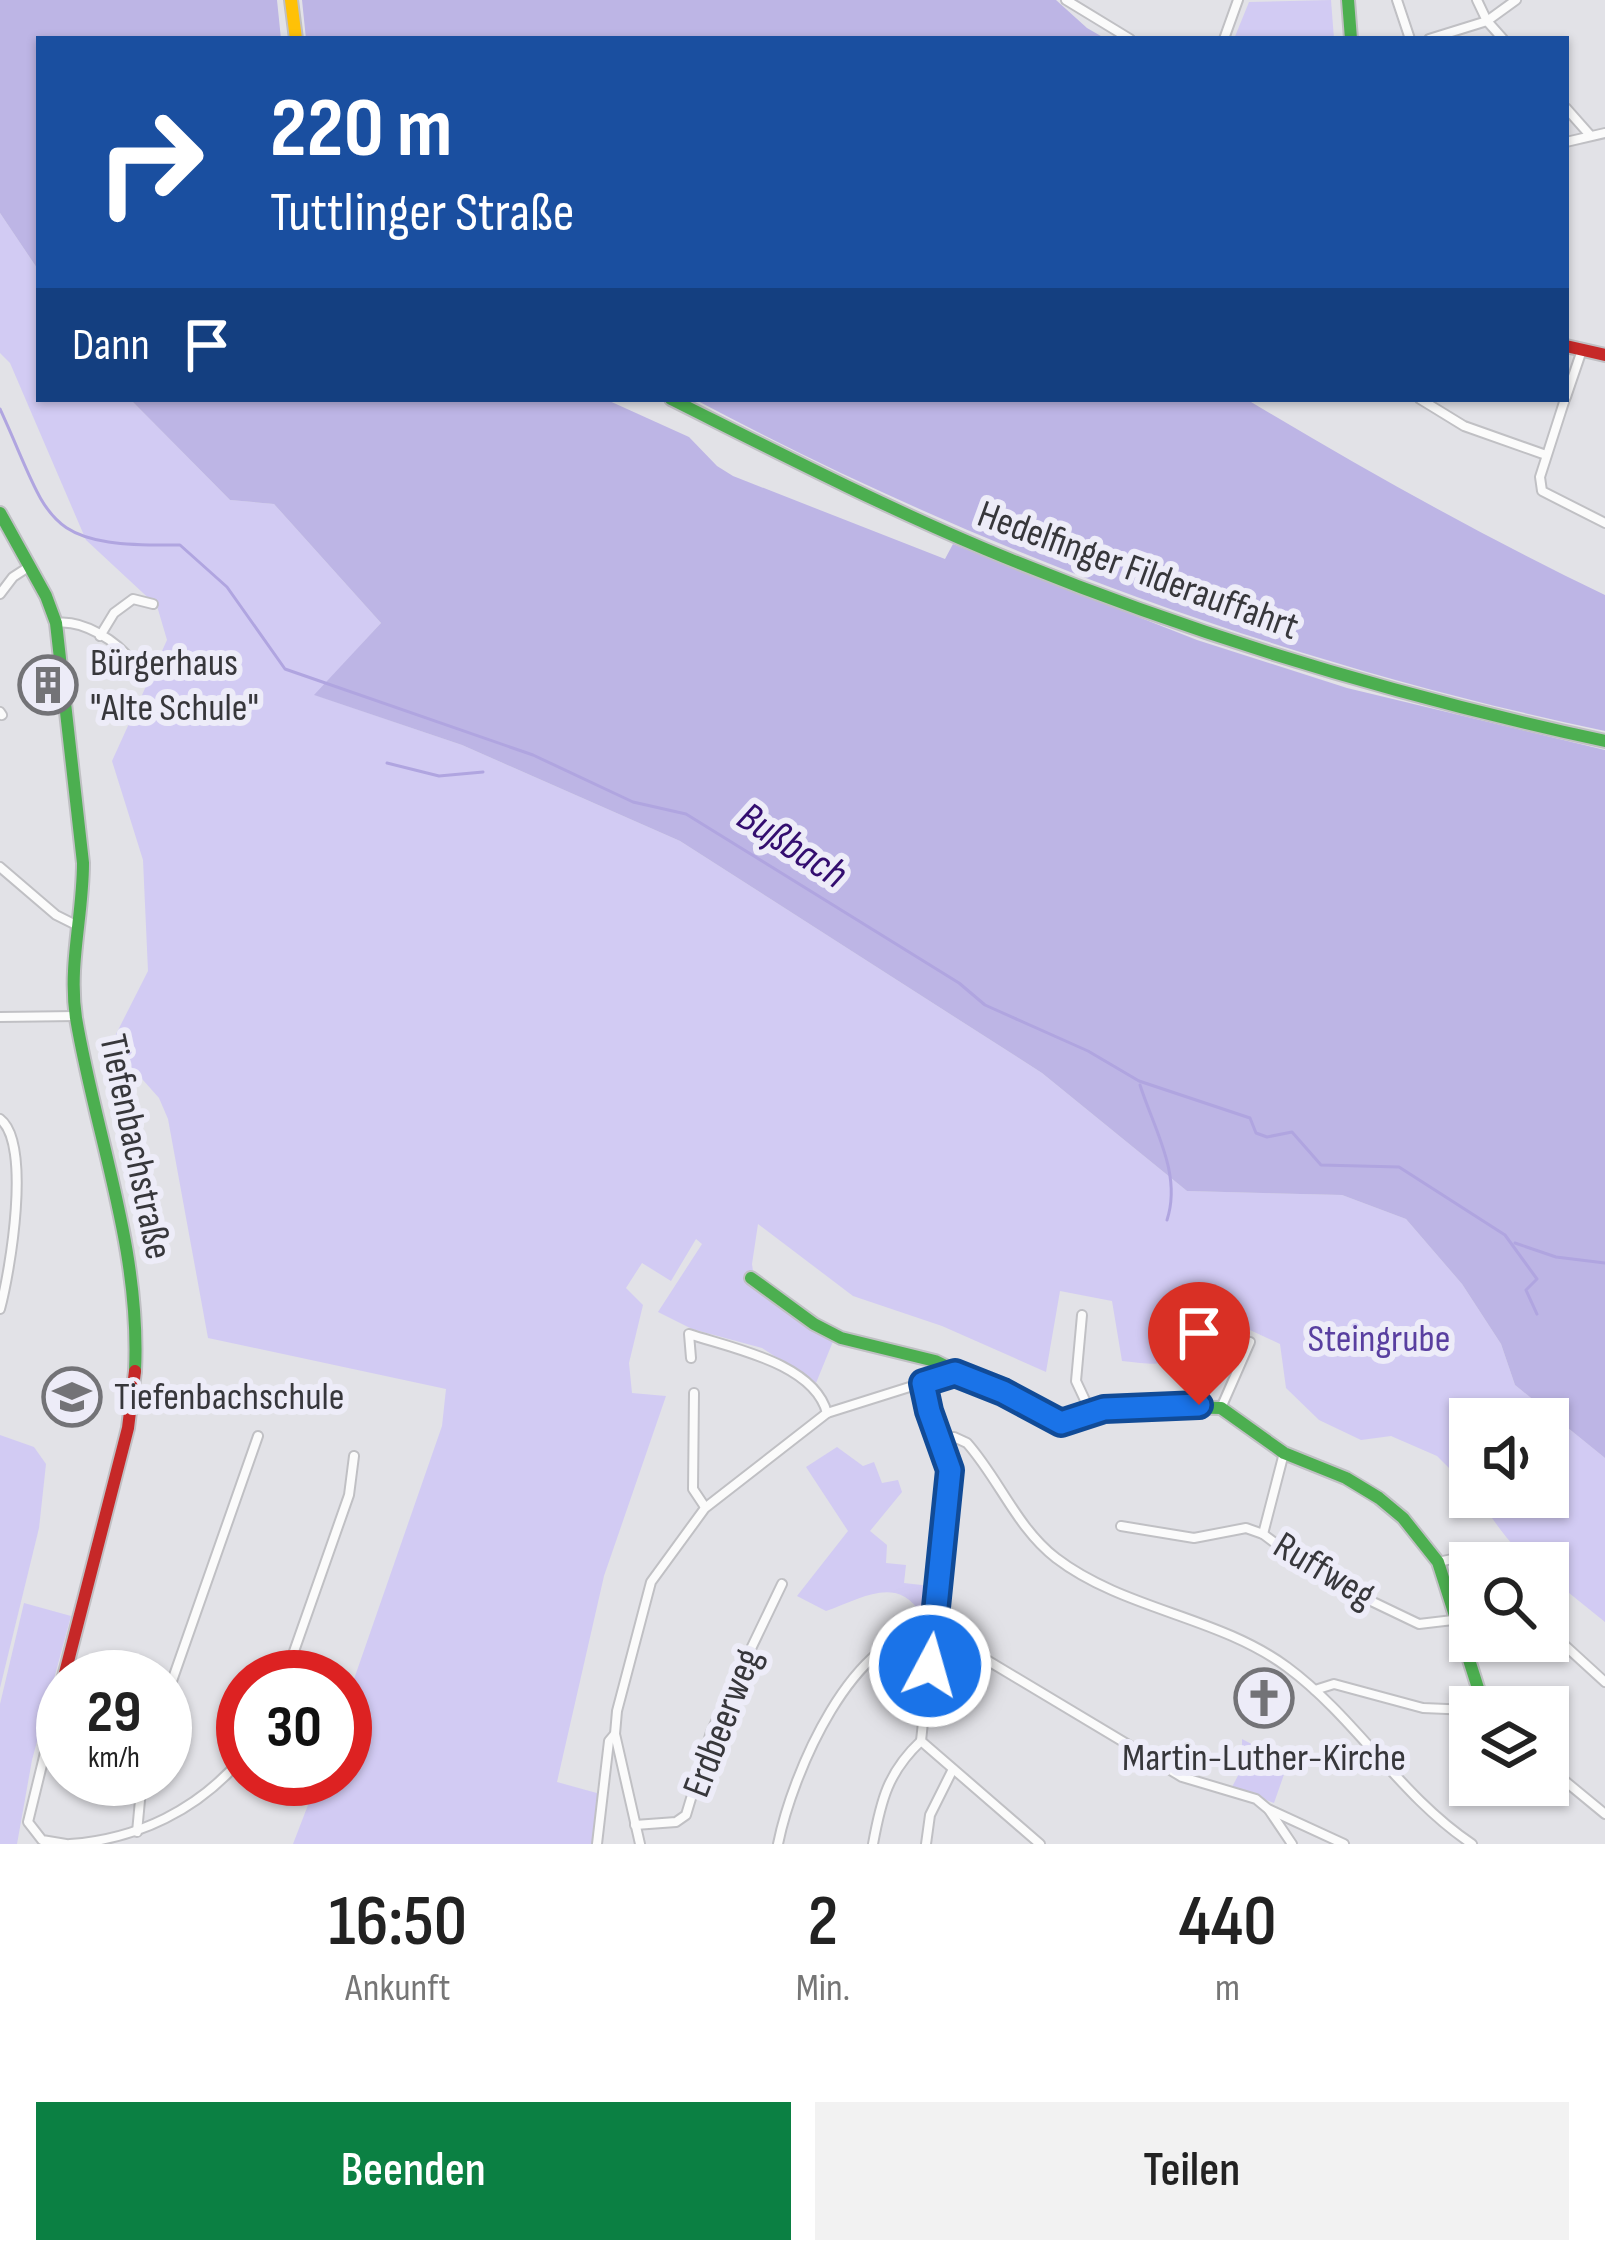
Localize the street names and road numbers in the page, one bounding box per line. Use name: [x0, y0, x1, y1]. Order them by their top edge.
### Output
street label: Hedelfinger Filderauffahrt: [971, 491, 1305, 651]
street label: Tiefenbachstraße: [88, 1030, 182, 1264]
street label: Ruffweg: [1265, 1523, 1383, 1619]
street label: Erdbeerweg: [673, 1642, 773, 1804]

